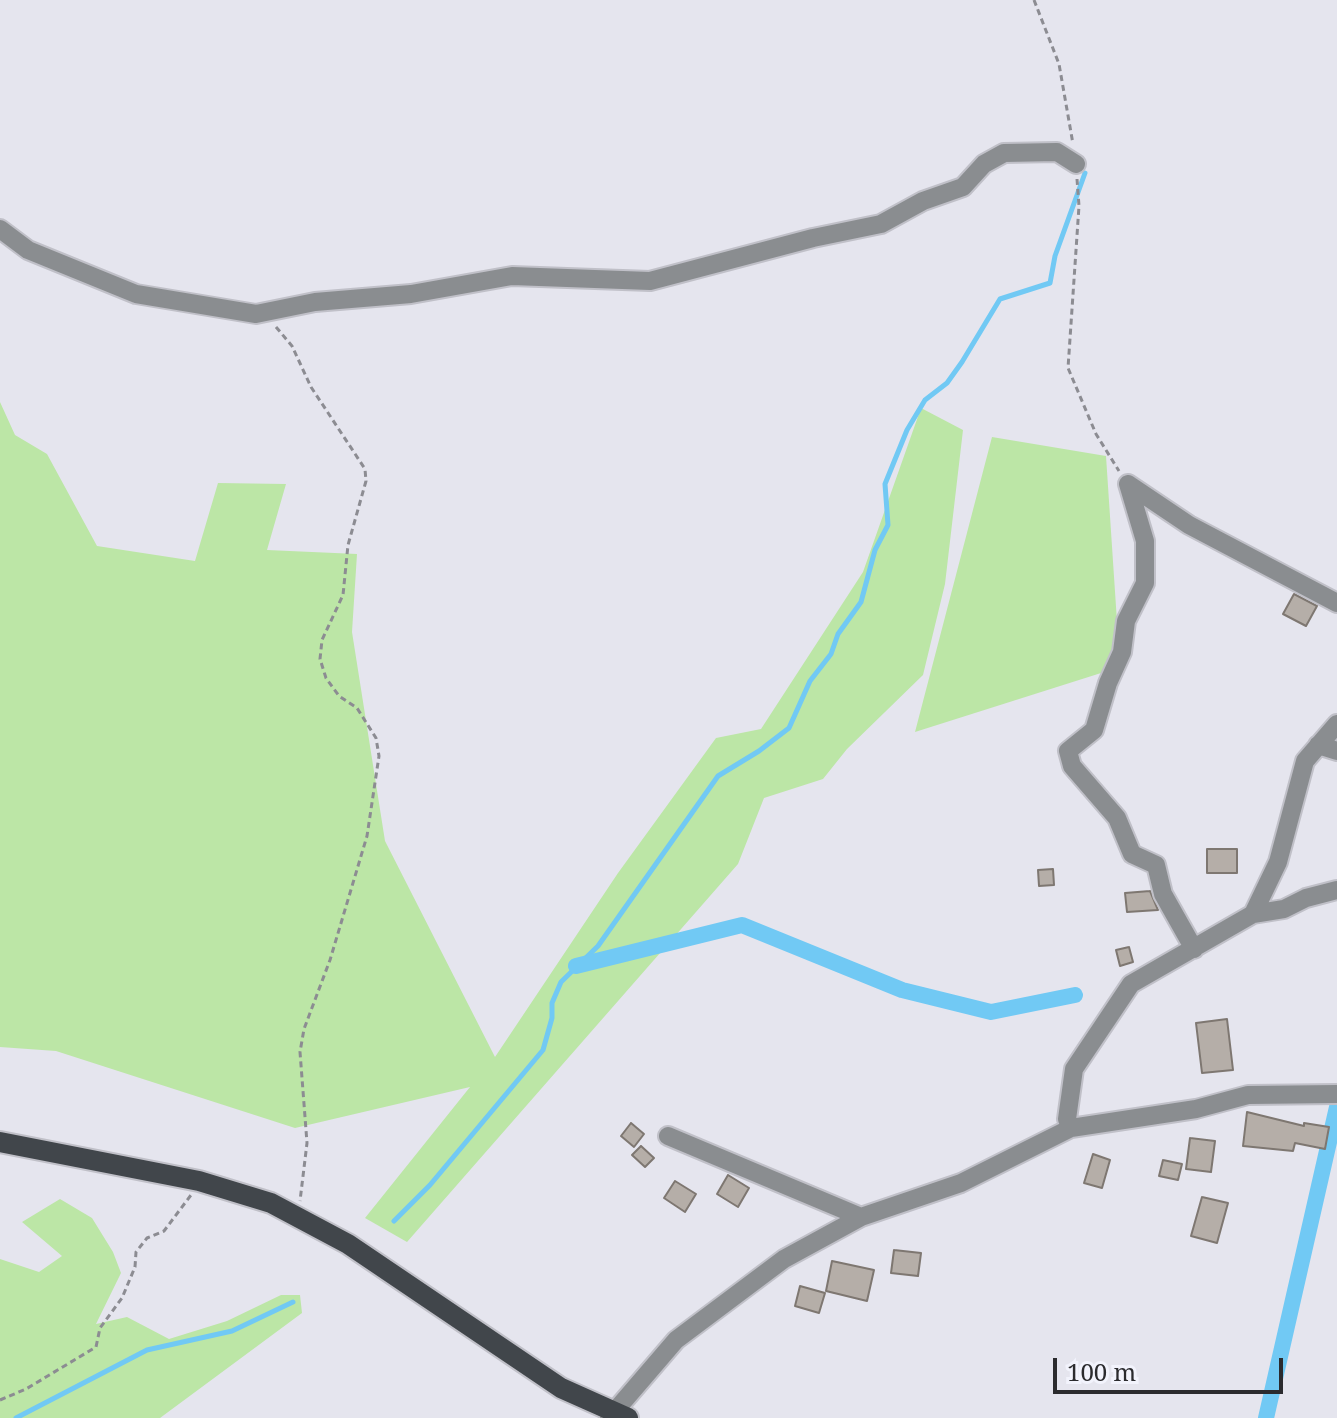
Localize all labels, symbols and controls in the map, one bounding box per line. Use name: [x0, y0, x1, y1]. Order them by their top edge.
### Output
scale bar: [1057, 1342, 1287, 1392]
text: 100 m: [1067, 1355, 1136, 1388]

